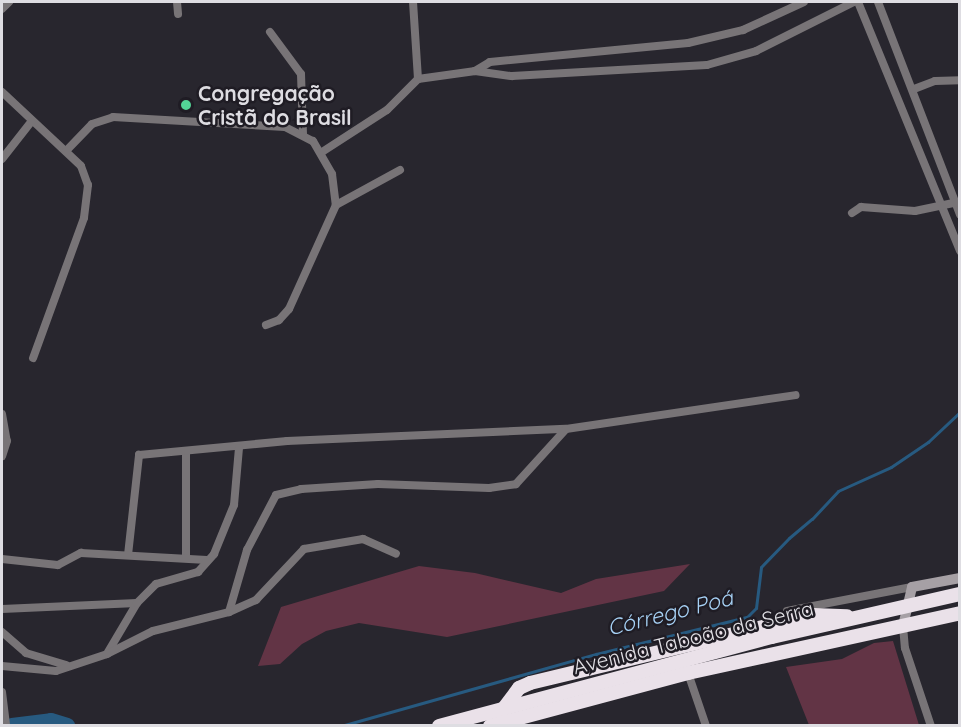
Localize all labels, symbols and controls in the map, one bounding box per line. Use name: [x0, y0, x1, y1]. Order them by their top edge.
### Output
place label: Congregação Cristã do Brasil: [198, 80, 352, 130]
marker: Congregação Cristã do Brasil: [179, 98, 193, 112]
water label: Córrego Poá: [604, 585, 736, 641]
street label: Avenida Taboão da Serra: [570, 595, 816, 679]

